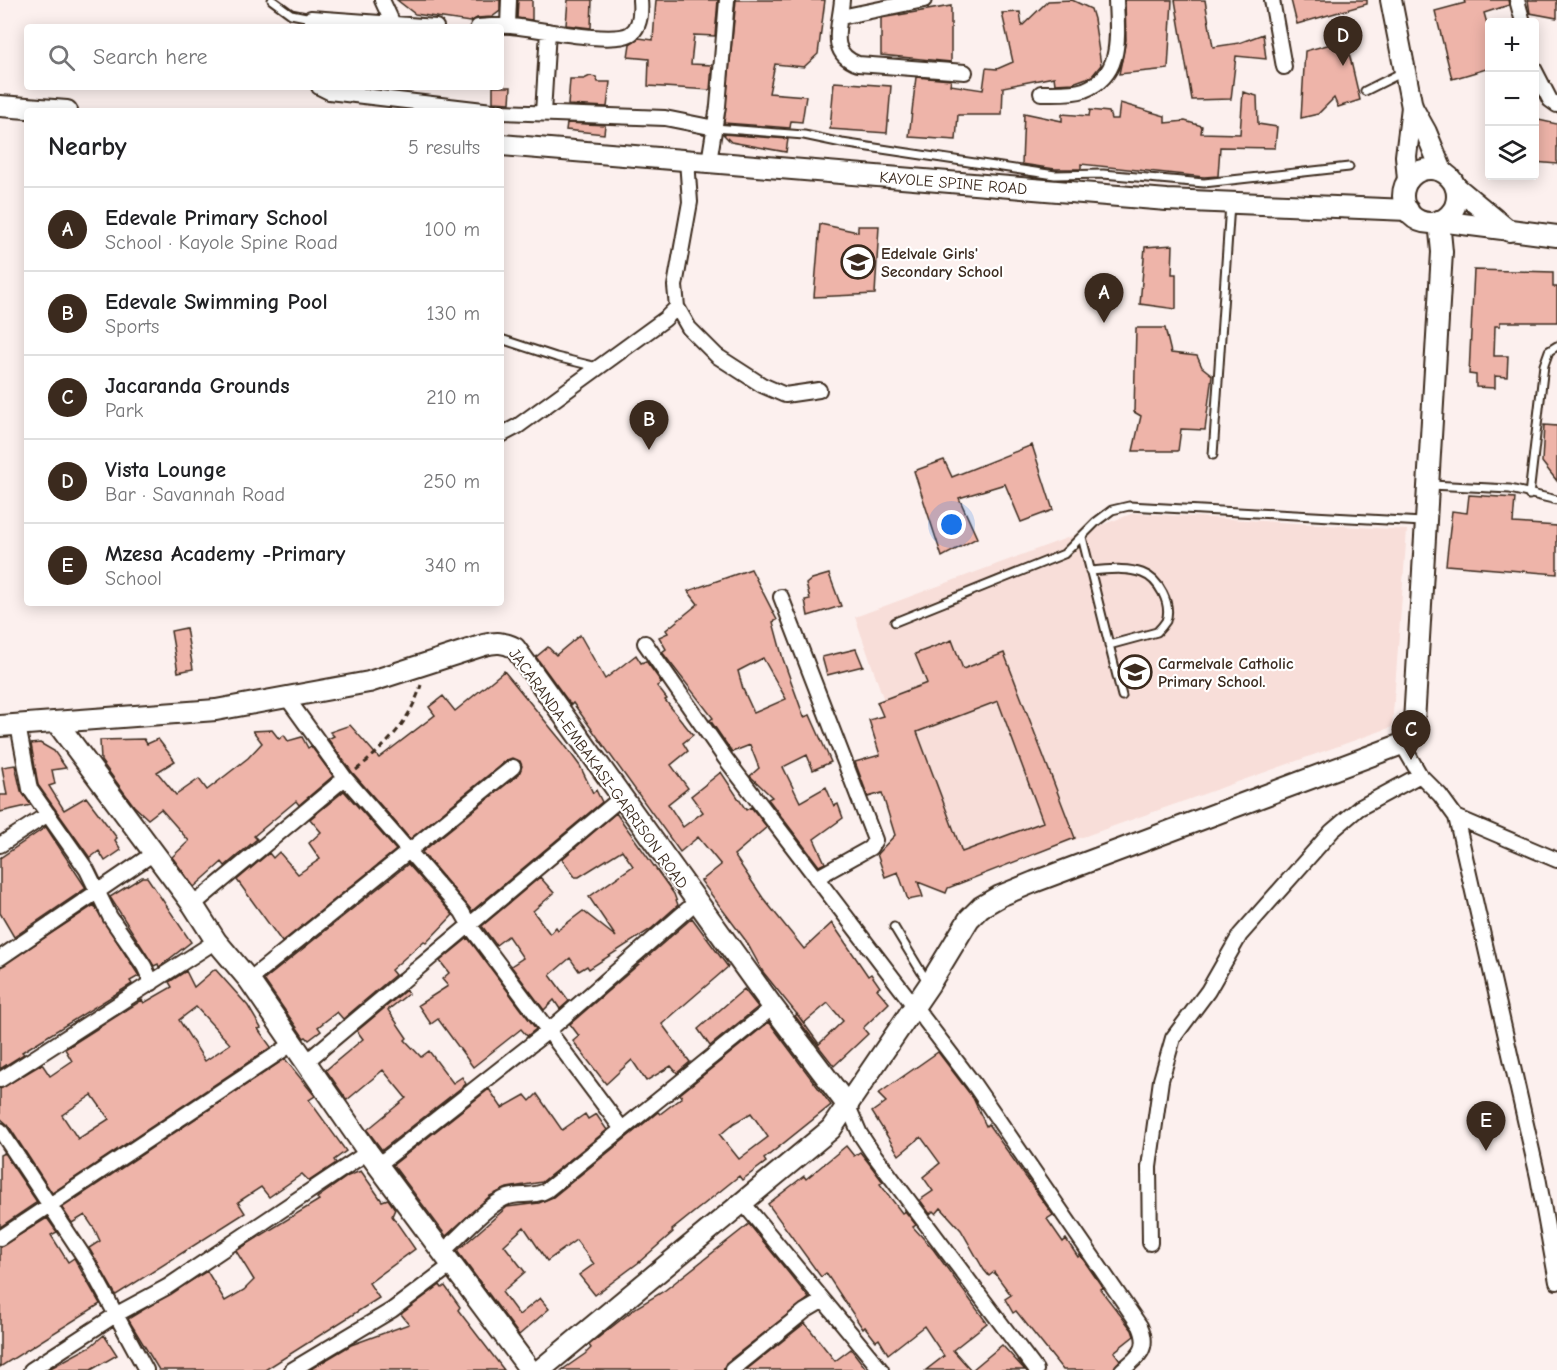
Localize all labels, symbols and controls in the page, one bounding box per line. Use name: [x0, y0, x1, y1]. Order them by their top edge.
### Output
pin: D: [1324, 16, 1362, 66]
map controls: [1485, 18, 1539, 180]
button: +: [1485, 18, 1539, 72]
search box: [24, 24, 504, 90]
icon: search: [45, 41, 78, 74]
text: Search here: [93, 44, 208, 70]
button: −: [1485, 72, 1539, 126]
button: layers: [1485, 126, 1539, 180]
text: Nearby: [48, 132, 127, 162]
text: 5 results: [408, 136, 480, 159]
street label: KAYOLE SPINE ROAD: [879, 168, 1028, 198]
text: Edevale Primary School: [105, 205, 328, 231]
text: A: [62, 218, 73, 241]
text: 100 m: [425, 218, 480, 241]
text: School · Kayole Spine Road: [105, 231, 338, 254]
school or university icon: Edelvale Girls' Secondary School: [840, 244, 876, 280]
place label: Edelvale Girls' Secondary School: [881, 245, 1003, 281]
pin: A: [1084, 274, 1124, 323]
text: Edevale Swimming Pool: [105, 289, 328, 315]
text: B: [61, 302, 74, 325]
text: 130 m: [427, 302, 480, 325]
text: Sports: [105, 315, 159, 338]
text: Jacaranda Grounds: [105, 373, 290, 399]
text: C: [61, 386, 74, 409]
text: 210 m: [426, 386, 480, 409]
text: Park: [105, 399, 143, 422]
pin: B: [630, 400, 668, 450]
text: Vista Lounge: [105, 457, 226, 483]
text: D: [61, 470, 74, 493]
text: 250 m: [423, 470, 480, 493]
text: Bar · Savannah Road: [105, 483, 285, 506]
your location: [937, 510, 966, 539]
text: Mzesa Academy -Primary: [105, 541, 345, 567]
text: E: [62, 554, 73, 577]
text: 340 m: [425, 554, 480, 577]
text: School: [105, 567, 162, 590]
street label: JACARANDA-EMBAKASI-GARRISON ROAD: [505, 645, 691, 892]
school or university icon: Carmelvale Catholic Primary School.: [1117, 654, 1153, 690]
place label: Carmelvale Catholic Primary School.: [1158, 655, 1294, 691]
pin: C: [1392, 710, 1430, 760]
pin: E: [1466, 1102, 1506, 1151]

